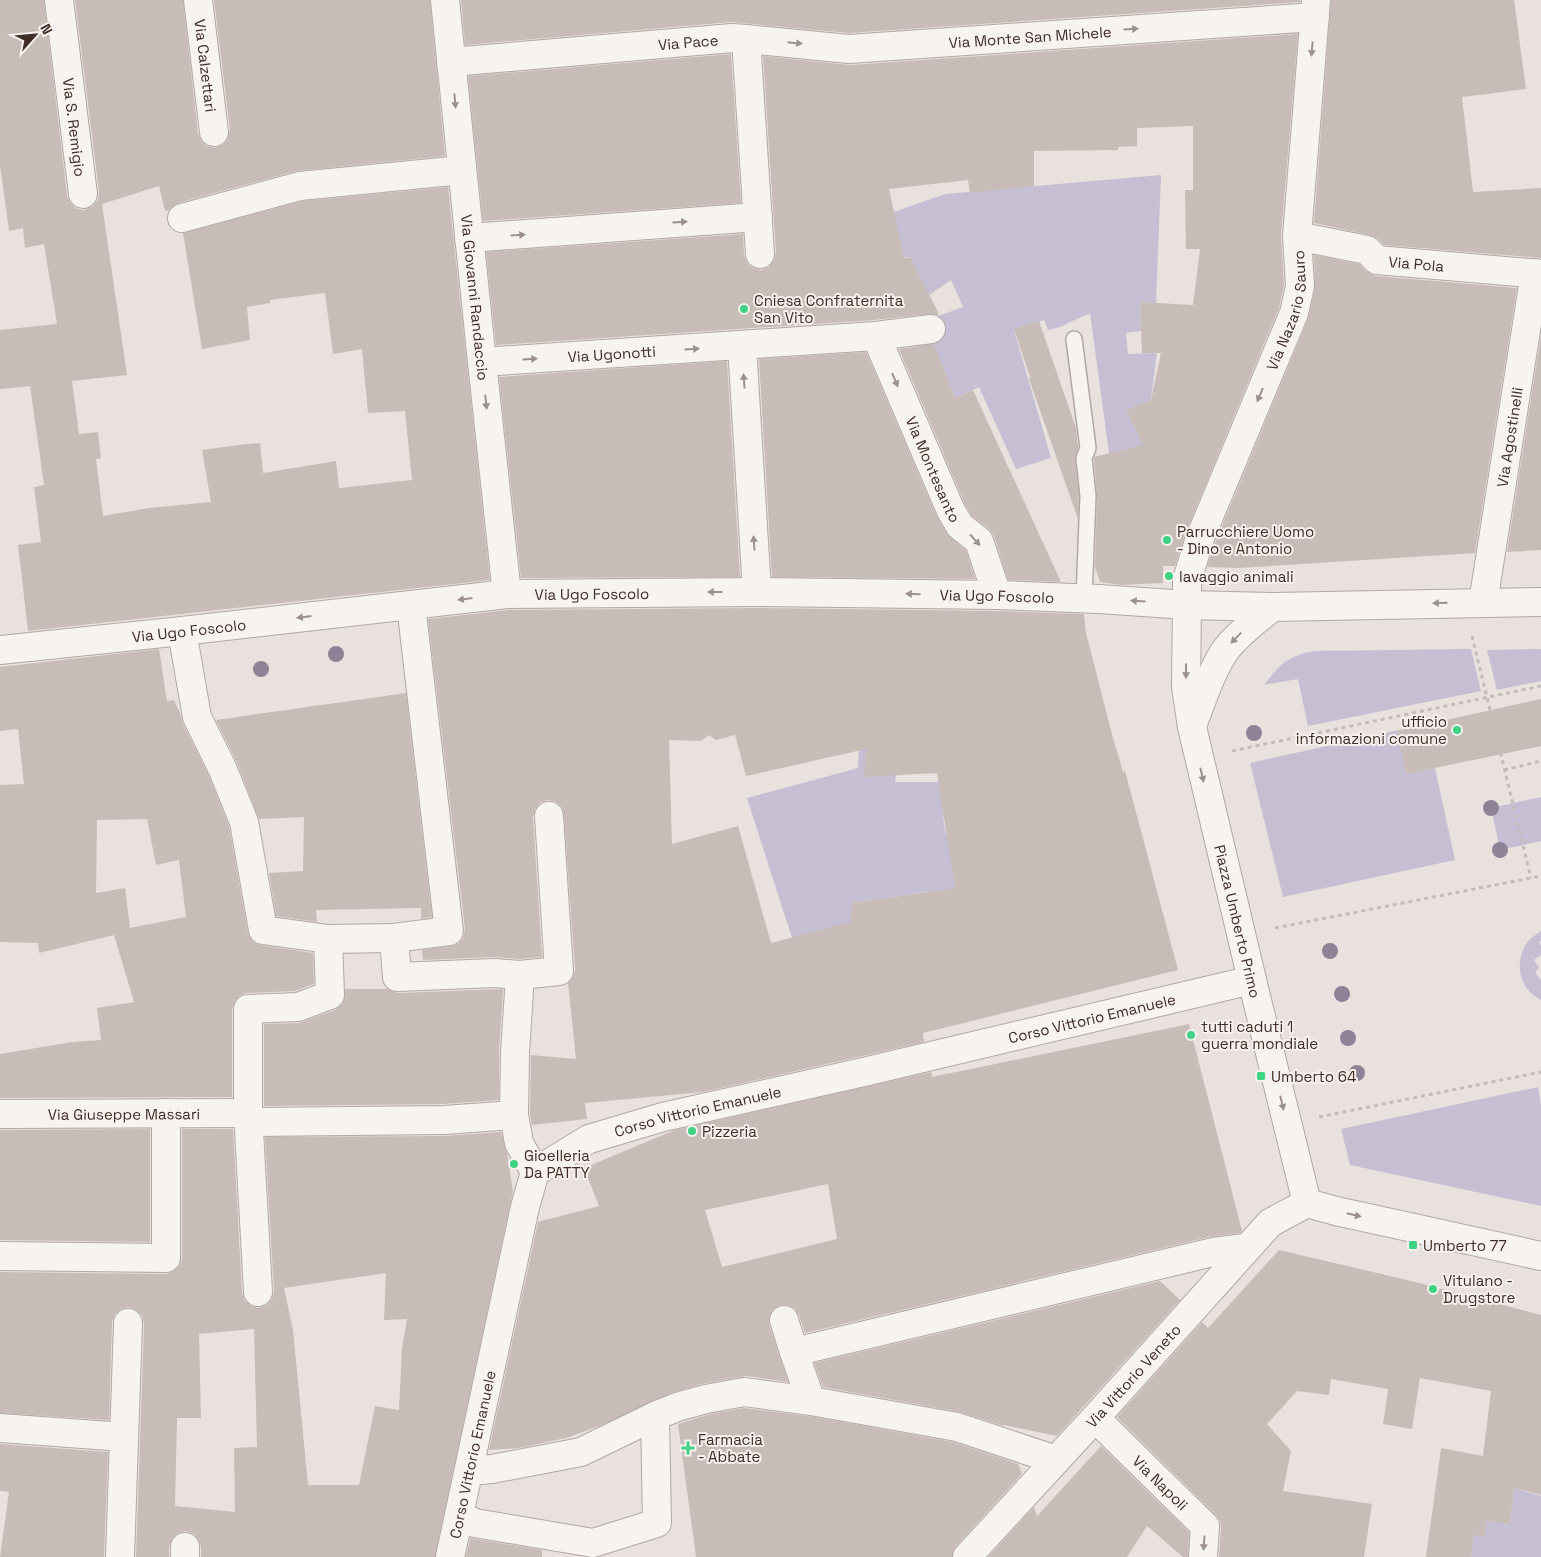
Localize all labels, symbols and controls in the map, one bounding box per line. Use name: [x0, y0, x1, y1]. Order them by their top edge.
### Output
north arrow: [10, 10, 60, 60]
street label: Via Calzettari: [191, 18, 221, 113]
text: N: [36, 21, 57, 37]
street label: Via Monte San Michele: [948, 21, 1112, 52]
one-way arrow: [1123, 25, 1139, 33]
street label: Via Pace: [657, 30, 719, 54]
one-way arrow: [787, 40, 803, 48]
one-way arrow: [1308, 41, 1316, 57]
street label: Via S. Remigio: [59, 77, 90, 178]
one-way arrow: [451, 93, 459, 109]
street label: Via Giovanni Randaccio: [457, 213, 493, 381]
one-way arrow: [672, 218, 688, 226]
one-way arrow: [510, 230, 526, 238]
street label: Via Nazario Sauro: [1262, 250, 1310, 373]
street label: Via Pola: [1388, 252, 1445, 275]
place label: Cniesa Confraternita San Vito: [754, 291, 904, 327]
marker: Cniesa Confraternita San Vito: [738, 303, 750, 315]
street label: Via Ugonotti: [567, 341, 656, 366]
one-way arrow: [685, 344, 701, 352]
one-way arrow: [523, 355, 539, 363]
one-way arrow: [739, 373, 747, 389]
one-way arrow: [892, 373, 900, 388]
street label: Via Agostinelli: [1492, 386, 1526, 488]
one-way arrow: [1255, 388, 1263, 402]
one-way arrow: [482, 394, 490, 410]
street label: Via Montesanto: [902, 413, 965, 526]
place label: Parrucchiere Uomo - Dino e Antonio: [1177, 522, 1314, 558]
one-way arrow: [969, 533, 981, 545]
marker: Parrucchiere Uomo - Dino e Antonio: [1161, 534, 1173, 546]
one-way arrow: [749, 535, 757, 551]
place label: lavaggio animali: [1179, 567, 1294, 586]
marker: lavaggio animali: [1163, 570, 1175, 582]
street label: Via Ugo Foscolo: [534, 583, 649, 603]
street label: Via Ugo Foscolo: [939, 585, 1055, 607]
one-way arrow: [707, 588, 723, 596]
one-way arrow: [904, 590, 920, 598]
one-way arrow: [457, 595, 473, 603]
one-way arrow: [1130, 597, 1146, 605]
one-way arrow: [1432, 600, 1448, 608]
one-way arrow: [296, 613, 312, 621]
street label: Via Ugo Foscolo: [131, 614, 247, 646]
one-way arrow: [1231, 632, 1243, 644]
one-way arrow: [1182, 663, 1190, 679]
place label: ufficio informazioni comune: [1296, 712, 1447, 748]
marker: ufficio informazioni comune: [1451, 724, 1463, 736]
one-way arrow: [1198, 767, 1206, 782]
street label: Piazza Umberto Primo: [1211, 843, 1266, 1000]
street label: Corso Vittorio Emanuele: [1006, 989, 1178, 1047]
place label: tutti caduti 1 guerra mondiale: [1201, 1017, 1318, 1053]
marker: tutti caduti 1 guerra mondiale: [1185, 1029, 1197, 1041]
place label: Umberto 64: [1271, 1067, 1356, 1086]
marker: Umberto 64: [1255, 1070, 1267, 1082]
street label: Corso Vittorio Emanuele: [612, 1081, 783, 1141]
one-way arrow: [1279, 1095, 1287, 1110]
street label: Via Giuseppe Massari: [48, 1104, 200, 1123]
place label: Pizzeria: [702, 1122, 757, 1141]
marker: Pizzeria: [686, 1125, 698, 1137]
place label: Gioelleria Da PATTY: [524, 1146, 590, 1182]
marker: Gioelleria Da PATTY: [508, 1158, 520, 1170]
one-way arrow: [1347, 1211, 1362, 1219]
place label: Umberto 77: [1423, 1236, 1507, 1255]
marker: Umberto 77: [1407, 1239, 1419, 1251]
place label: Vitulano - Drugstore: [1443, 1271, 1515, 1307]
marker: Vitulano - Drugstore: [1427, 1283, 1439, 1295]
street label: Via Vittorio Veneto: [1082, 1320, 1185, 1431]
street label: Corso Vittorio Emanuele: [445, 1368, 499, 1540]
place label: Farmacia - Abbate: [698, 1430, 763, 1466]
marker: Farmacia - Abbate: [682, 1442, 694, 1454]
street label: Via Napoli: [1129, 1451, 1192, 1514]
one-way arrow: [1199, 1536, 1207, 1552]

